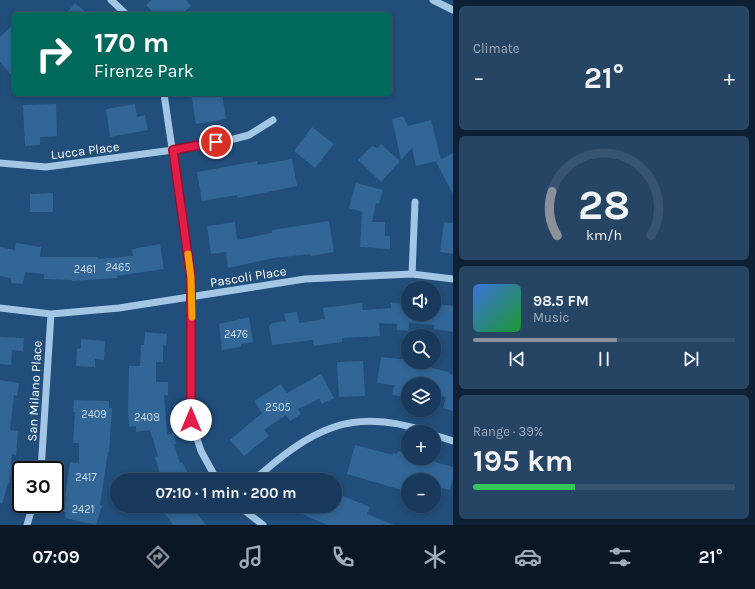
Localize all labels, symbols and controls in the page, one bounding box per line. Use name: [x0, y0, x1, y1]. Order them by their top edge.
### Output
text: 170 m: [94, 26, 169, 59]
icon: right: [28, 28, 80, 80]
text: Climate: [473, 41, 519, 56]
text: Firenze Park: [94, 60, 194, 82]
text: 21°: [584, 60, 624, 96]
text: −: [473, 65, 485, 91]
text: +: [723, 65, 735, 91]
pin: [199, 125, 233, 159]
icon: arrive: [205, 131, 227, 153]
street label: Lucca Place: [50, 139, 121, 162]
text: 28: [578, 180, 630, 228]
text: km/h: [586, 226, 622, 243]
house number: 2465: [105, 261, 131, 274]
house number: 2461: [74, 263, 96, 276]
street label: Pascoli Place: [209, 263, 288, 290]
map controls: [401, 281, 441, 513]
button: sound: [401, 281, 441, 321]
text: 98.5 FM: [533, 292, 589, 310]
text: Music: [533, 310, 569, 325]
house number: 2476: [224, 328, 248, 341]
button: search: [401, 329, 441, 369]
street label: San Milano Place: [24, 340, 45, 442]
icon: previous: [506, 348, 528, 370]
icon: pause: [593, 348, 615, 370]
icon: next: [680, 348, 702, 370]
button: layers: [401, 377, 441, 417]
position arrow: [170, 399, 212, 441]
house number: 2505: [265, 401, 291, 414]
house number: 2409: [81, 408, 107, 421]
house number: 2408: [134, 411, 160, 424]
text: Range · 39%: [473, 424, 543, 439]
button: +: [401, 425, 441, 465]
text: 195 km: [473, 443, 573, 479]
speed limit sign: 30: [12, 461, 64, 513]
house number: 2417: [75, 471, 97, 484]
button: −: [401, 473, 441, 513]
text: 07:10 · 1 min · 200 m: [155, 484, 297, 502]
house number: 2421: [72, 503, 94, 516]
icon: directions: [144, 543, 172, 571]
icon: music: [237, 543, 265, 571]
icon: phone: [329, 543, 357, 571]
icon: climate: [421, 543, 449, 571]
icon: car: [514, 543, 542, 571]
icon: filters: [606, 543, 634, 571]
text: 07:09: [32, 546, 80, 568]
text: 21°: [698, 546, 723, 568]

